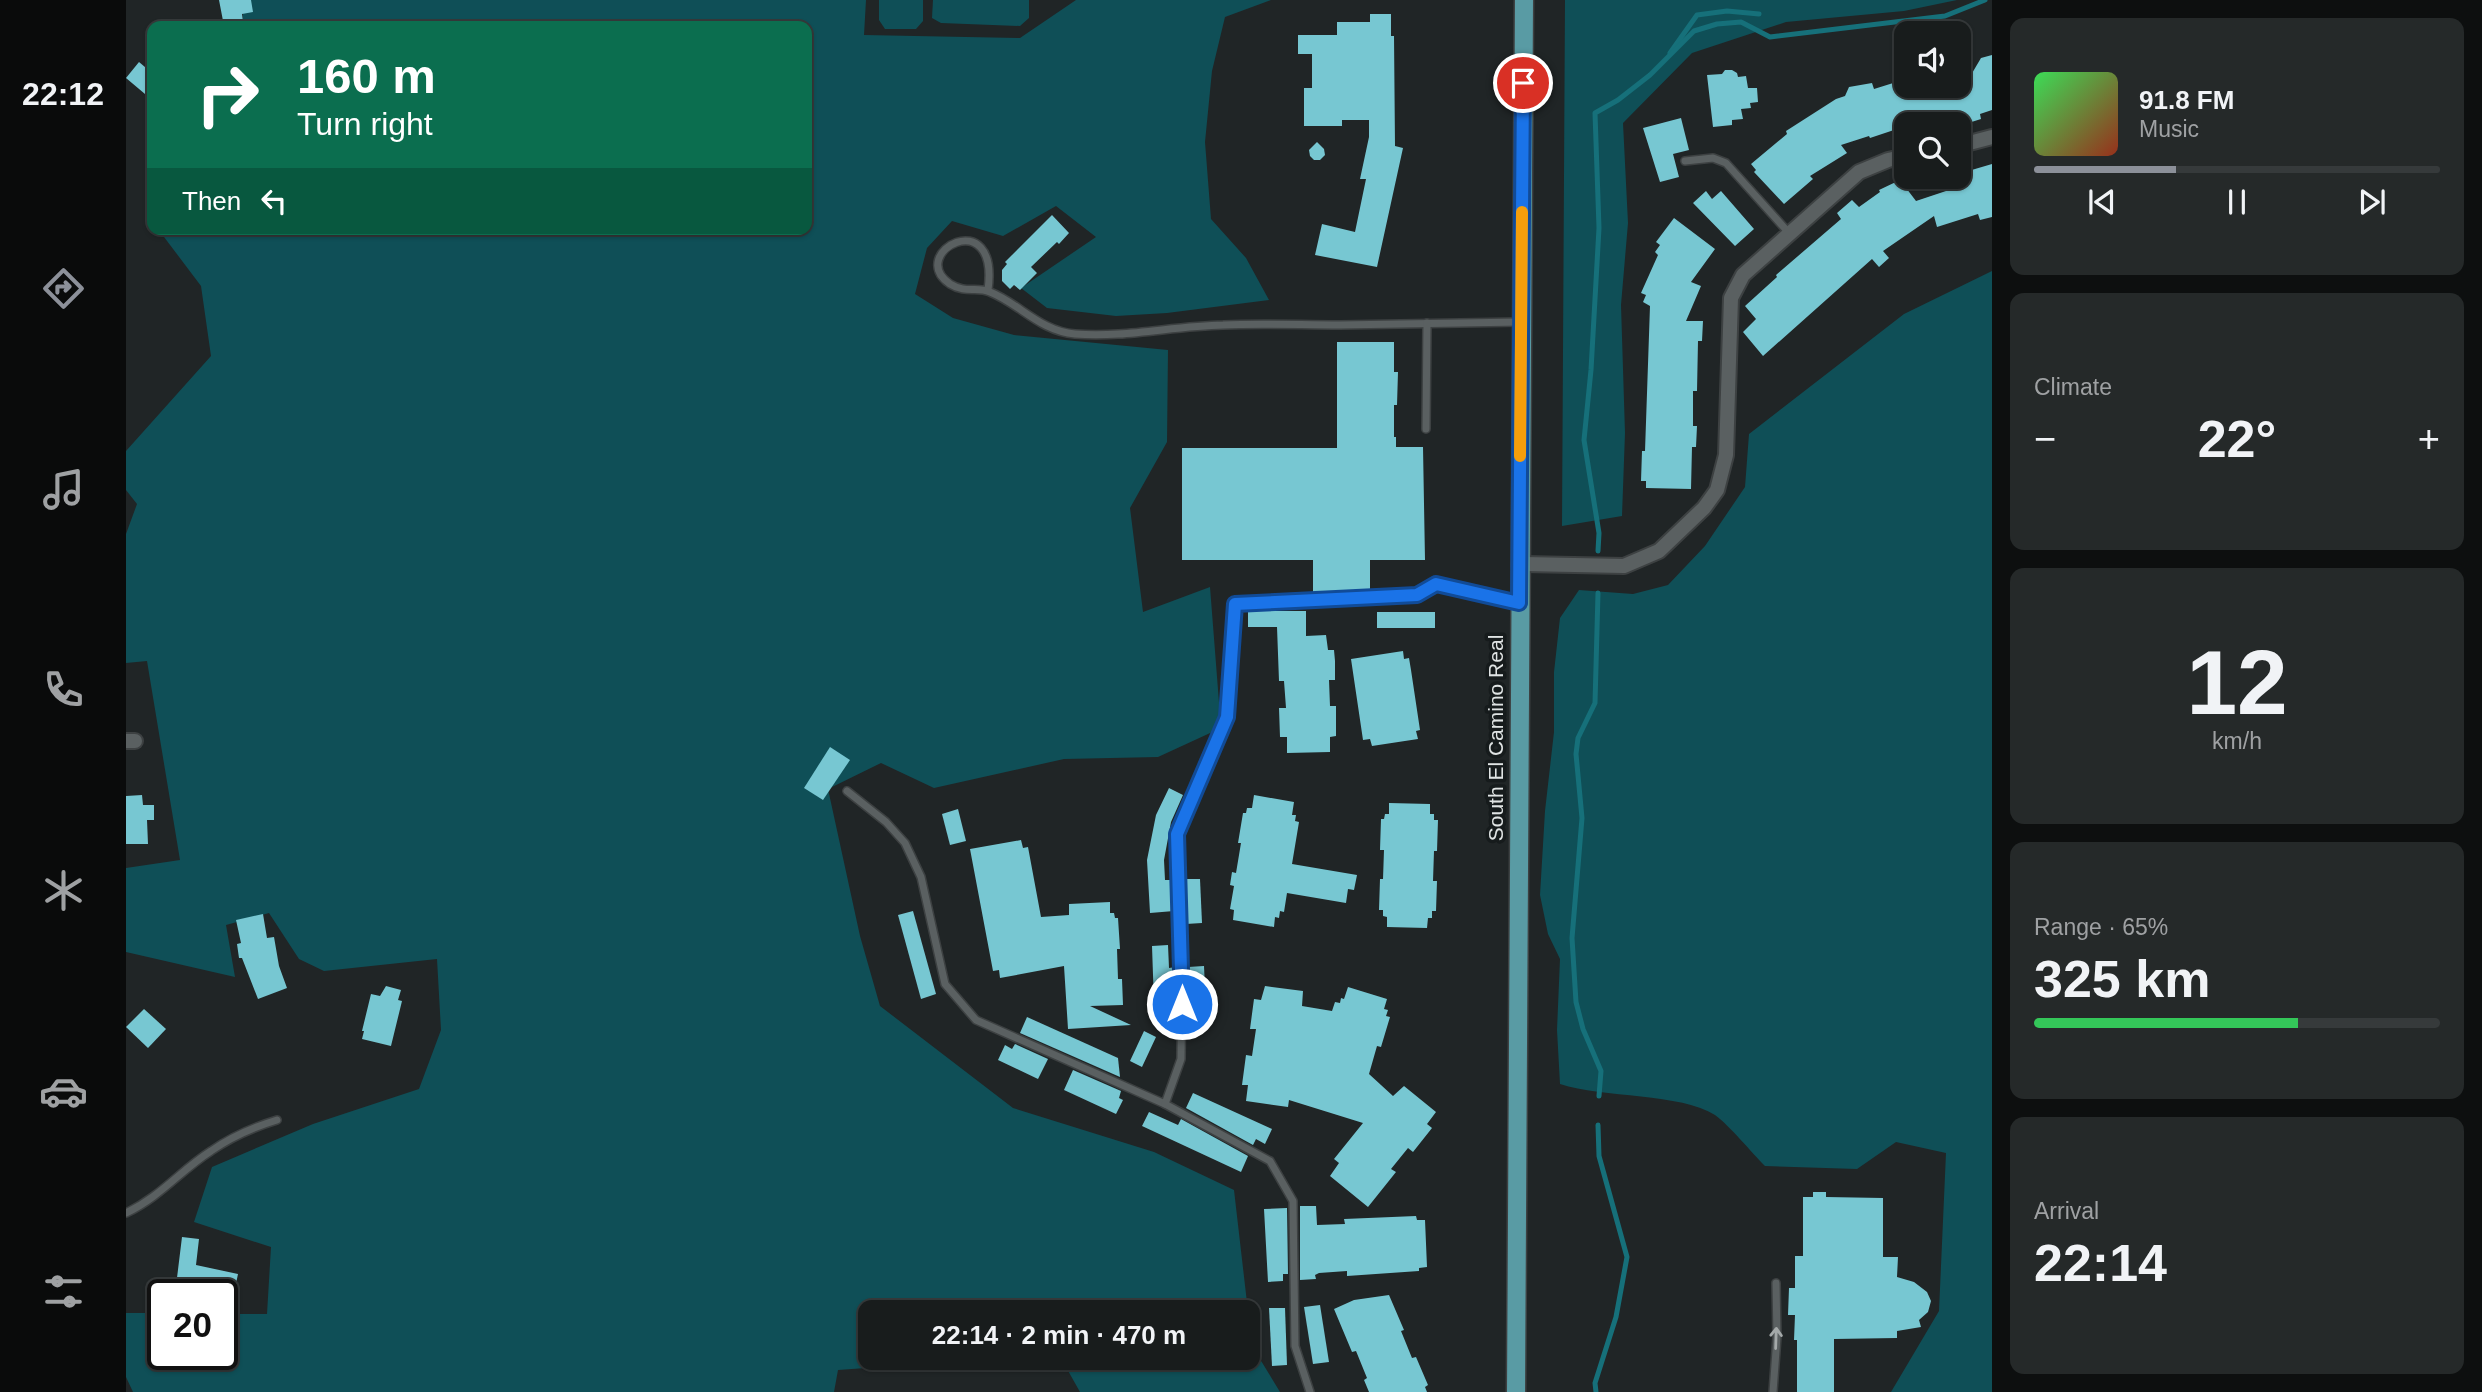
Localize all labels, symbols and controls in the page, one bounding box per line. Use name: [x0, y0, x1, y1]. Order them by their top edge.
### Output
map controls: [1894, 21, 1971, 189]
button: sound: [1894, 21, 1971, 98]
icon: right: [182, 49, 273, 140]
text: 160 m: [297, 49, 436, 103]
pin: [1493, 53, 1553, 113]
icon: arrive: [1504, 64, 1542, 102]
text: 22:12: [22, 76, 104, 112]
text: 91.8 FM: [2139, 85, 2234, 115]
text: Turn right: [297, 106, 433, 142]
button: search: [1894, 112, 1971, 189]
text: Music: [2139, 116, 2199, 142]
icon: left: [255, 182, 293, 220]
icon: previous: [2083, 183, 2121, 221]
icon: pause: [2218, 183, 2256, 221]
icon: next: [2353, 183, 2391, 221]
text: Then: [182, 186, 241, 216]
icon: directions: [39, 264, 88, 313]
text: Climate: [2034, 374, 2112, 400]
text: 22°: [2198, 410, 2276, 468]
text: −: [2034, 418, 2056, 460]
text: +: [2418, 418, 2440, 460]
icon: music: [39, 465, 88, 514]
text: 12: [2186, 632, 2288, 733]
street label: South El Camino Real: [1484, 635, 1507, 841]
icon: phone: [39, 665, 88, 714]
text: km/h: [2212, 728, 2262, 754]
icon: climate: [39, 866, 88, 915]
text: Range · 65%: [2034, 914, 2168, 940]
text: 325 km: [2034, 950, 2210, 1008]
position arrow: [1145, 967, 1219, 1041]
icon: car: [39, 1067, 88, 1116]
text: Arrival: [2034, 1198, 2099, 1224]
text: 22:14: [2034, 1234, 2167, 1292]
icon: filters: [39, 1267, 88, 1316]
speed limit sign: 20: [147, 1279, 238, 1370]
text: 22:14 · 2 min · 470 m: [932, 1320, 1186, 1350]
one-way arrow: [1770, 1326, 1783, 1349]

